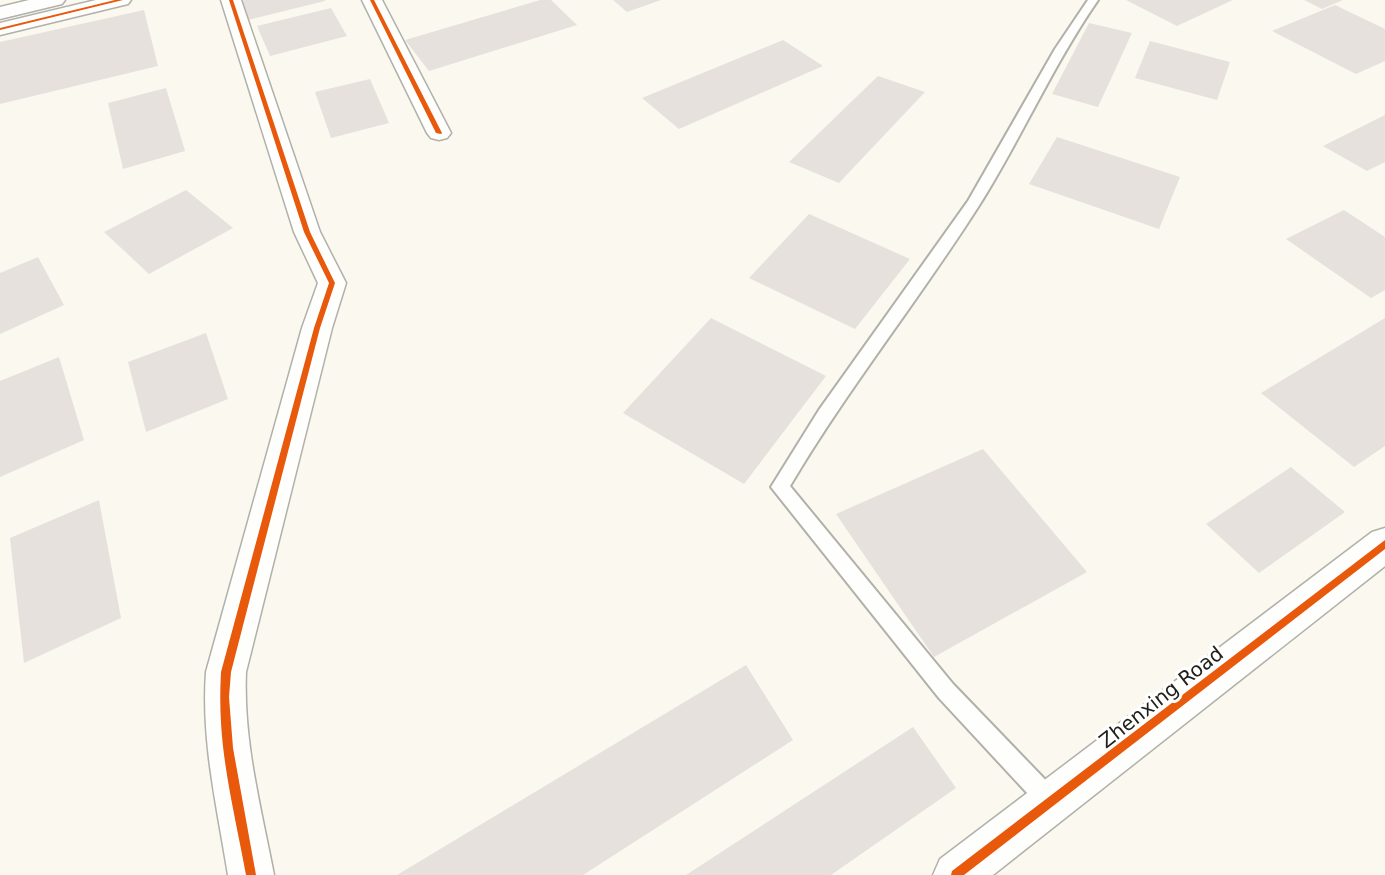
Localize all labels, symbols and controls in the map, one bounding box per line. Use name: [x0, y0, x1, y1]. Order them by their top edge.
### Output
street label: Zhenxing Road: [1094, 641, 1228, 753]

